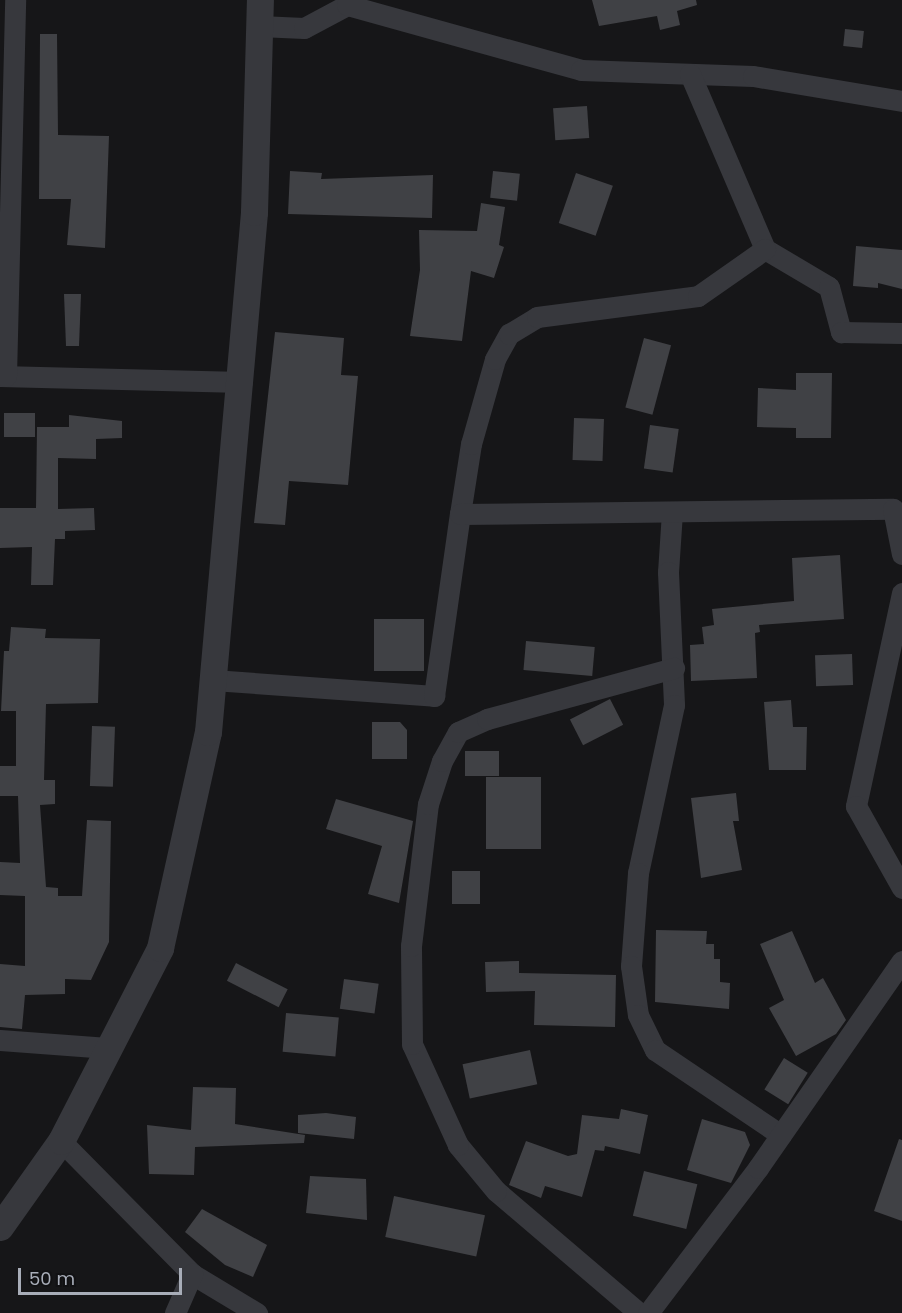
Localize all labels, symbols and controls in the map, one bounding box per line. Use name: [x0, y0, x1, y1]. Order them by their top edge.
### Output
scale bar: [21, 1256, 184, 1294]
text: 50 m: [29, 1266, 75, 1291]

